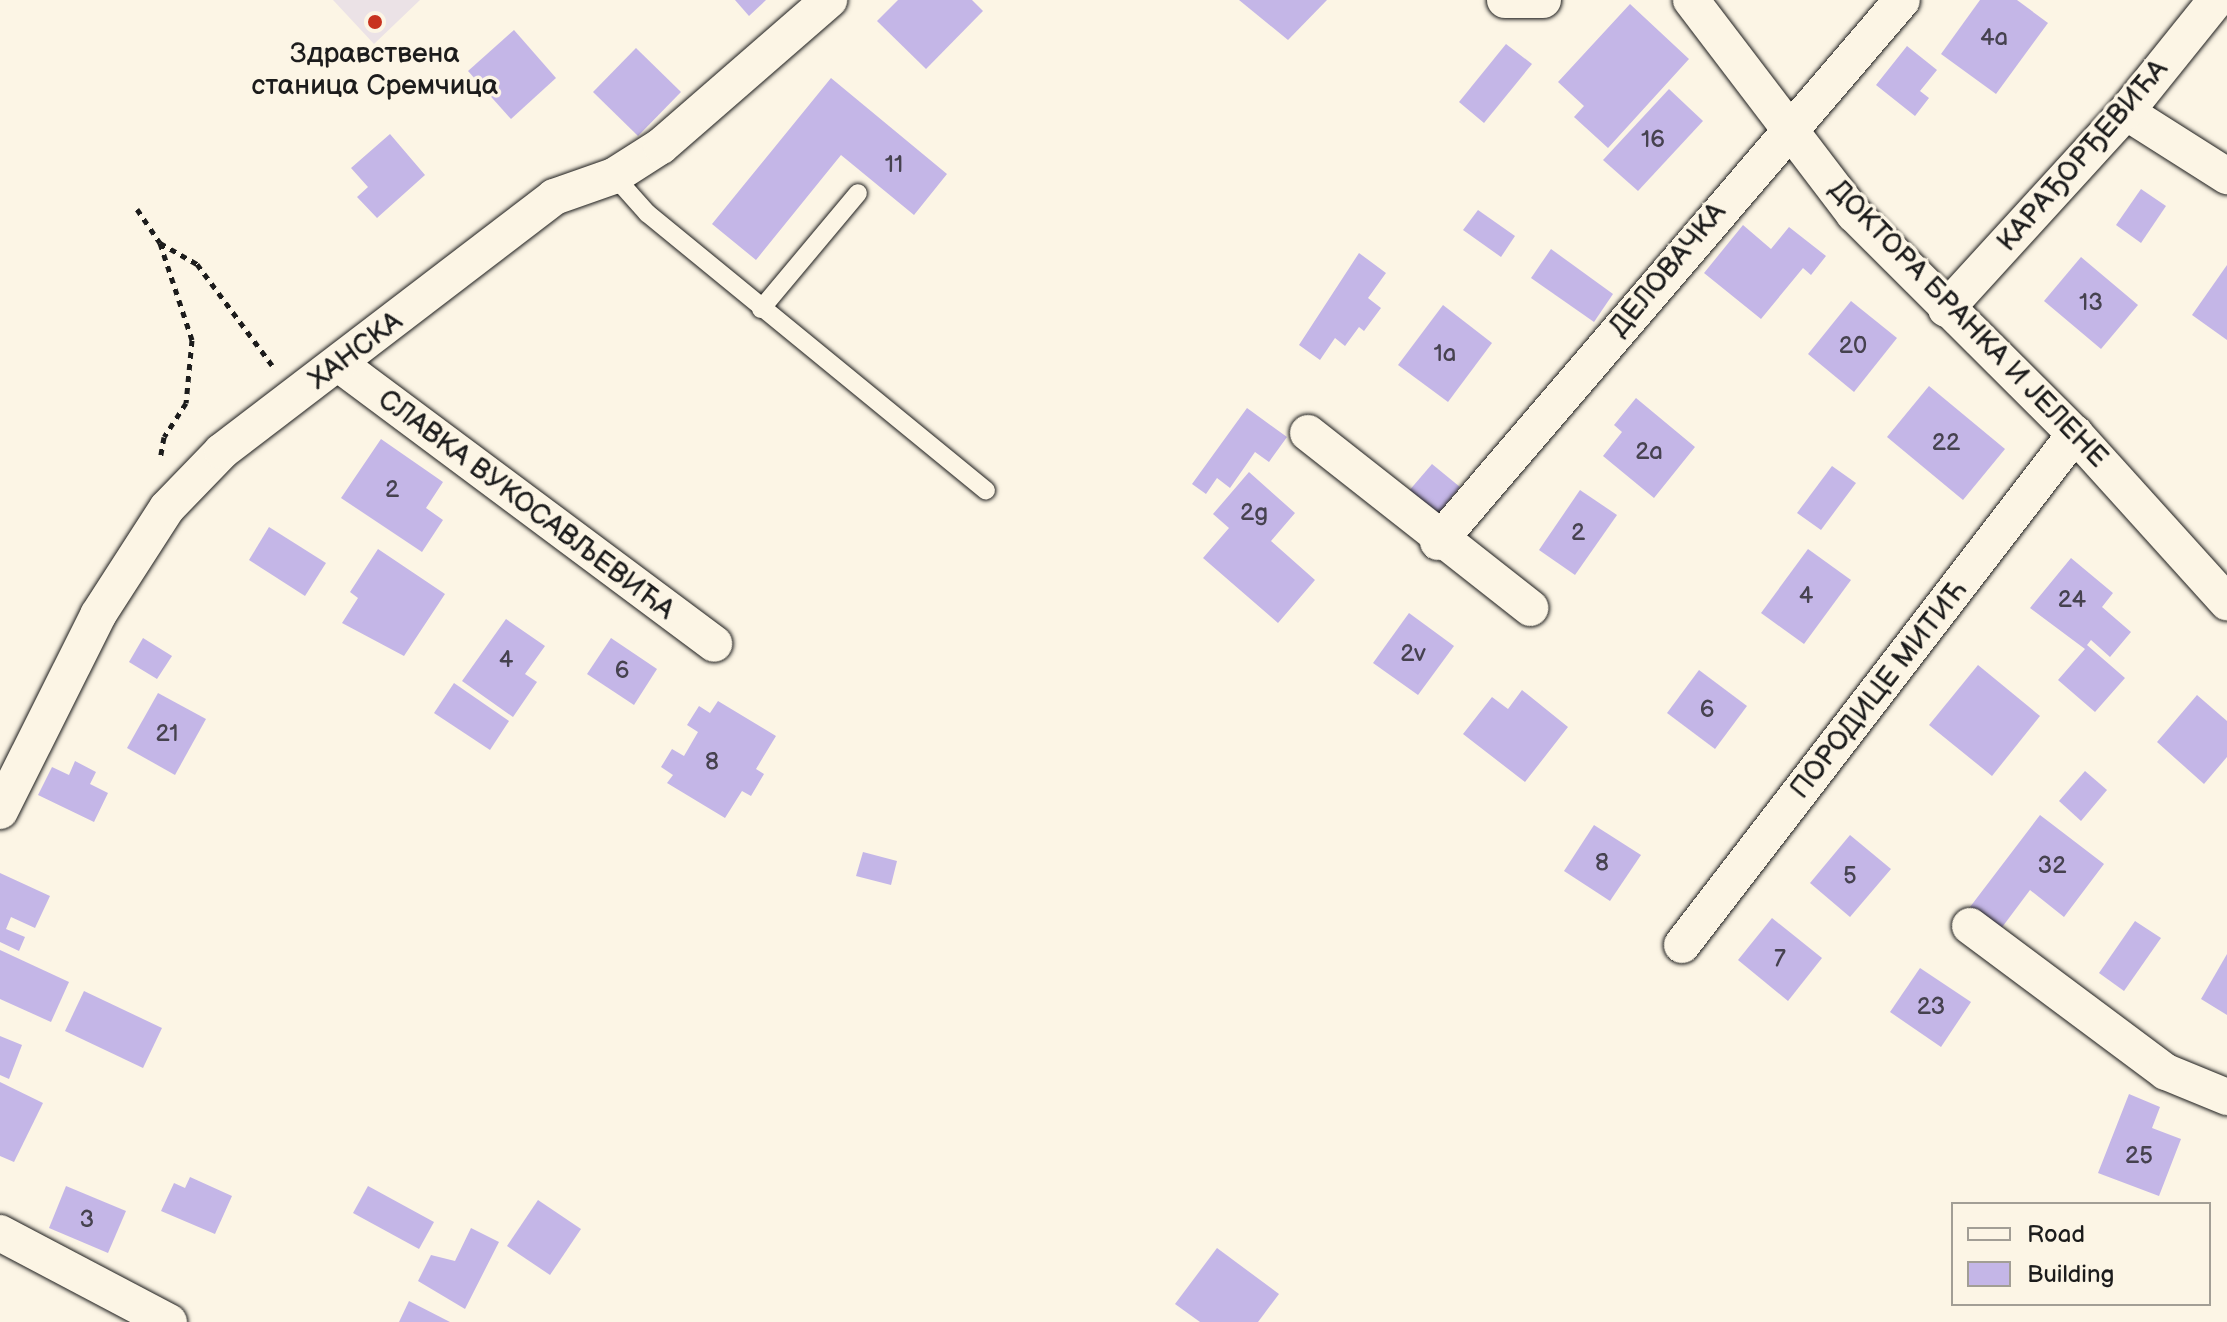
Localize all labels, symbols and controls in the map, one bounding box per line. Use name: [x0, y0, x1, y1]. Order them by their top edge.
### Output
marker: Здравствена станица Сремчица: [364, 11, 386, 33]
house number: 4a: [1980, 24, 2008, 52]
place label: Здравствена станица Сремчица: [252, 37, 498, 103]
street label: КАРАЂОРЂЕВИЋА: [1991, 53, 2175, 259]
house number: 16: [1641, 126, 1665, 154]
house number: 11: [885, 151, 903, 179]
street label: ДОКТОРА БРАНКА И ЈЕЛЕНЕ: [1821, 173, 2115, 475]
street label: ДЕЛОВАЧКА: [1602, 196, 1734, 344]
house number: 13: [2079, 289, 2103, 317]
street label: ХАНСКА: [303, 305, 409, 397]
house number: 20: [1839, 332, 1867, 360]
house number: 1a: [1434, 340, 1456, 368]
street label: СЛАВКА ВУКОСАВЉЕВИЋА: [371, 383, 681, 627]
house number: 22: [1932, 429, 1960, 457]
house number: 2a: [1635, 438, 1663, 466]
house number: 2: [385, 476, 399, 504]
house number: 2g: [1240, 499, 1268, 527]
house number: 2: [1571, 519, 1585, 547]
street label: ПОРОДИЦЕ МИТИЋ: [1784, 574, 1974, 806]
house number: 4: [1799, 582, 1813, 610]
house number: 24: [2058, 586, 2086, 614]
house number: 2v: [1400, 640, 1426, 668]
house number: 4: [499, 646, 513, 674]
house number: 6: [615, 657, 629, 685]
house number: 6: [1700, 696, 1714, 724]
house number: 21: [155, 720, 179, 748]
house number: 8: [705, 748, 719, 776]
house number: 8: [1595, 849, 1609, 877]
house number: 32: [2038, 852, 2066, 880]
house number: 5: [1843, 862, 1857, 890]
house number: 7: [1774, 945, 1786, 973]
house number: 23: [1917, 993, 1945, 1021]
house number: 25: [2125, 1142, 2153, 1170]
legend: [1951, 1202, 2211, 1306]
house number: 3: [80, 1206, 94, 1234]
text: Road: [2027, 1220, 2085, 1249]
text: Building: [2027, 1260, 2114, 1289]

